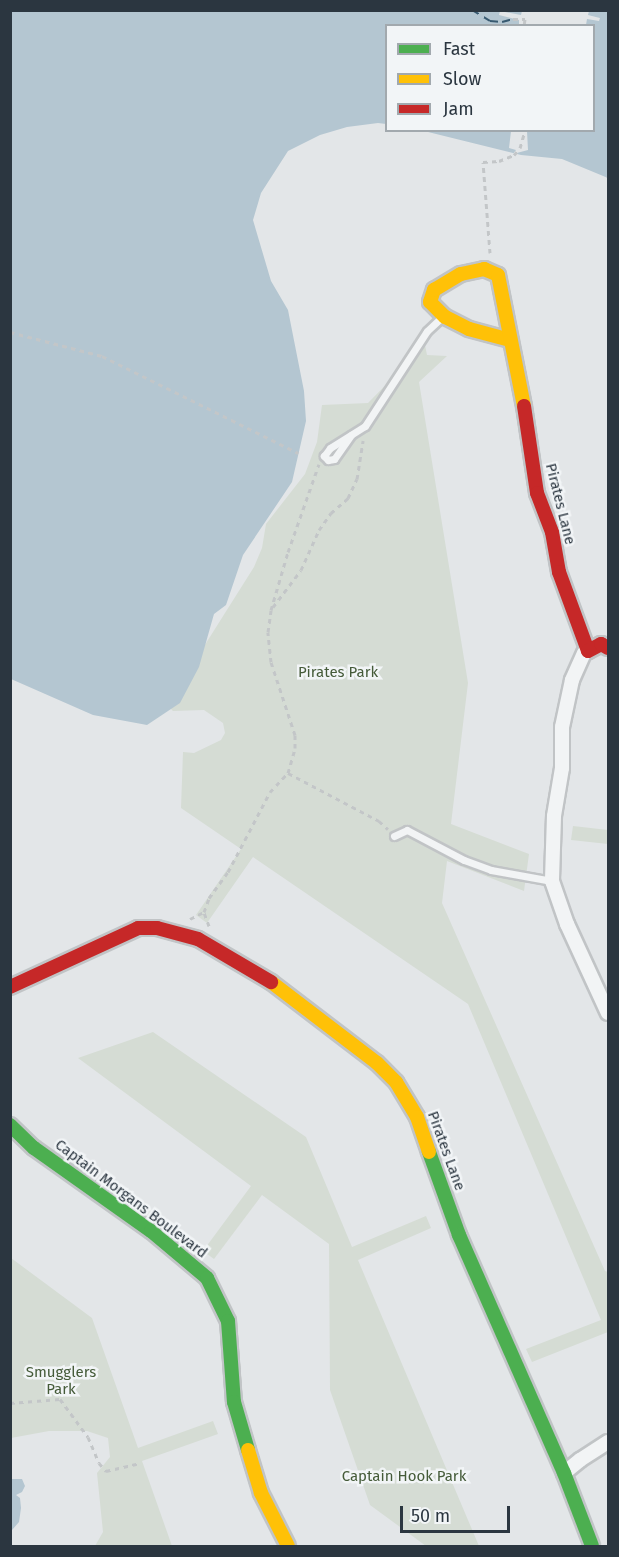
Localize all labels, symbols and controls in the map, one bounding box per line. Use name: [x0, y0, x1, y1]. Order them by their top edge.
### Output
legend: [385, 24, 595, 132]
text: Fast: [443, 38, 475, 60]
text: Slow: [443, 68, 481, 90]
text: Jam: [443, 98, 474, 120]
street label: Pirates Lane: [541, 461, 579, 547]
park label: Pirates Park: [298, 664, 378, 682]
street label: Pirates Lane: [423, 1109, 469, 1193]
street label: Captain Morgans Boulevard: [51, 1136, 211, 1262]
park label: Smugglers Park: [26, 1363, 96, 1398]
park label: Captain Hook Park: [342, 1468, 466, 1486]
scale bar: [403, 1494, 512, 1532]
text: 50 m: [411, 1505, 450, 1527]

